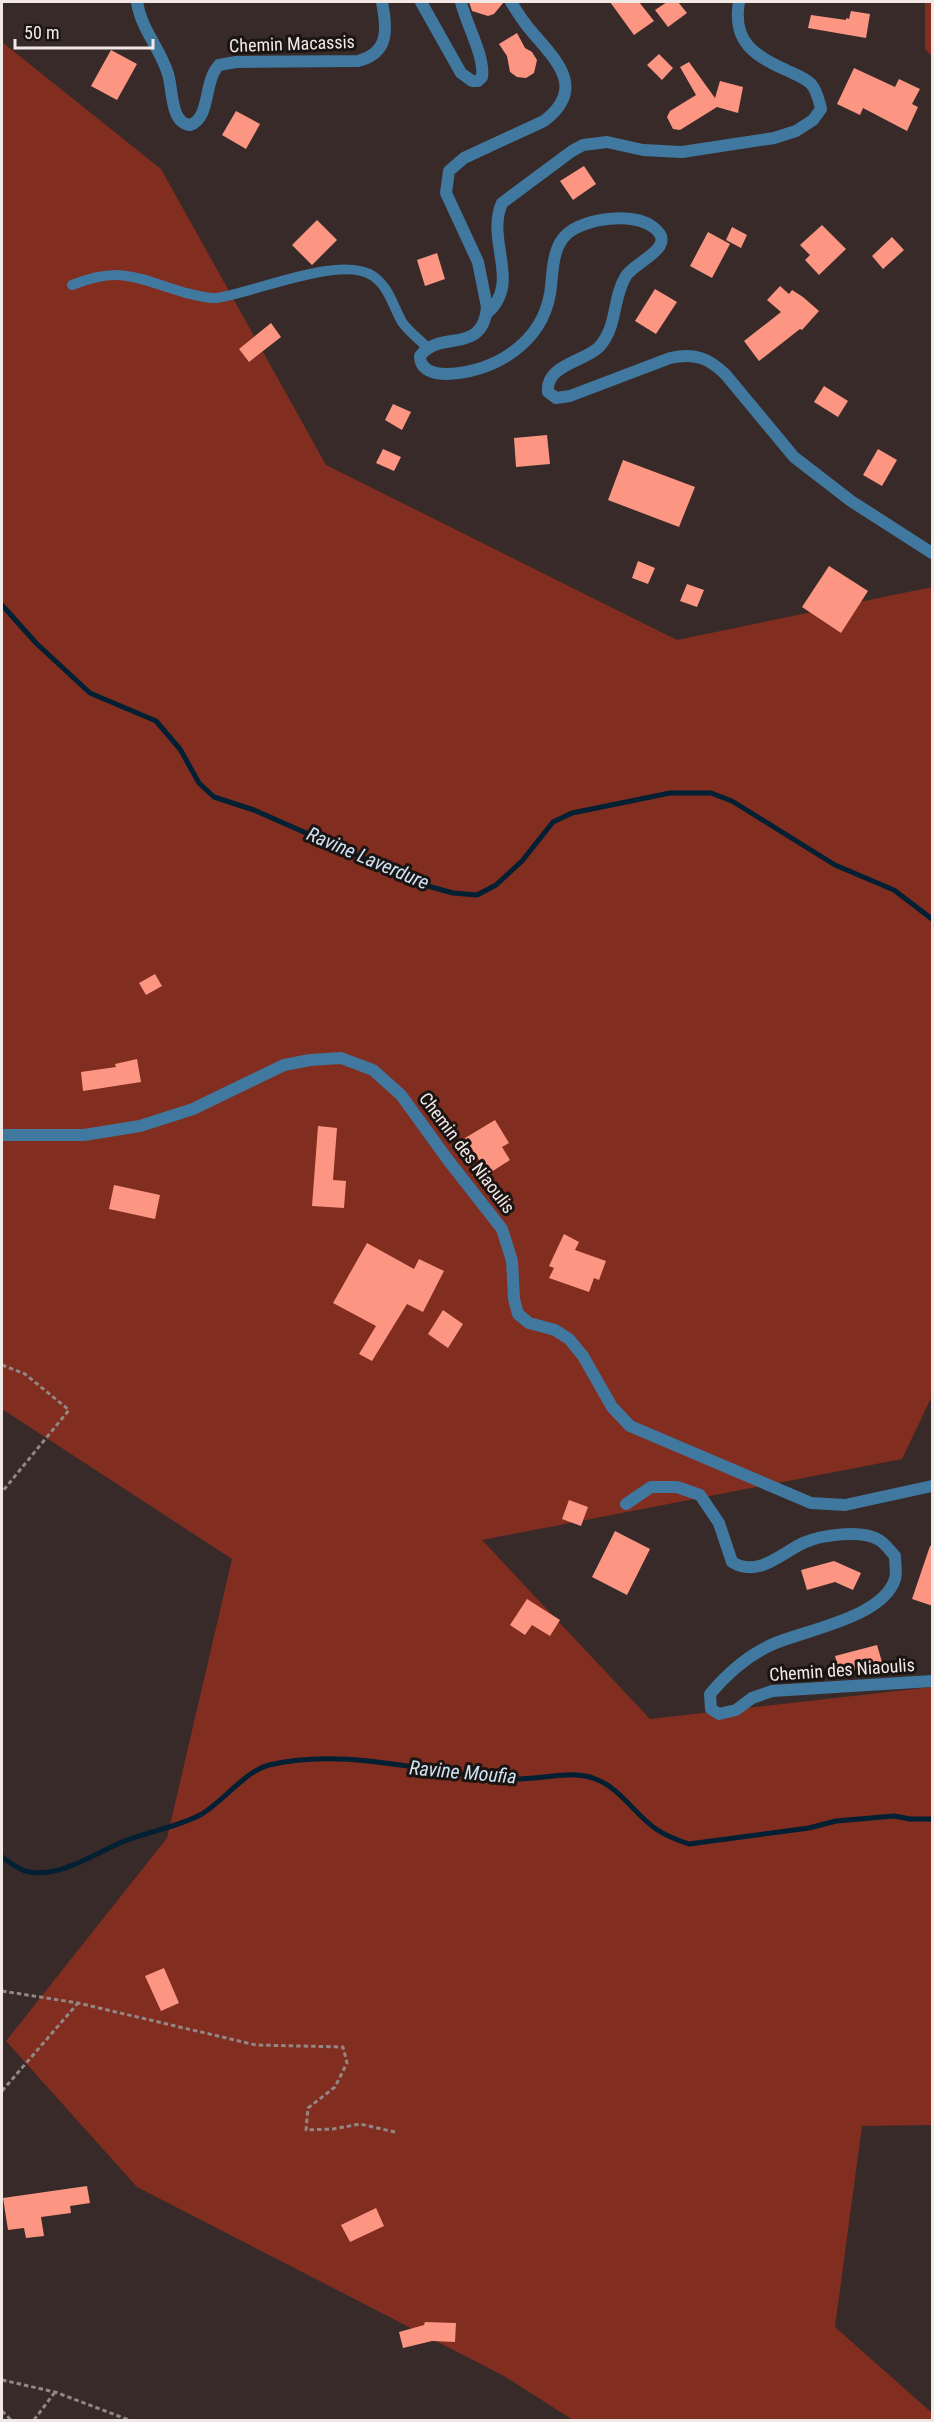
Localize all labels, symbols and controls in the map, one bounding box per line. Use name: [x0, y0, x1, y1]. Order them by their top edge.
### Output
scale bar: [15, 12, 153, 50]
text: 50 m: [24, 22, 59, 43]
street label: Chemin Macassis: [229, 31, 355, 56]
water label: Ravine Laverdure: [303, 821, 433, 895]
street label: Chemin des Niaoulis: [415, 1088, 520, 1217]
street label: Chemin des Niaoulis: [769, 1654, 915, 1685]
water label: Ravine Moufia: [408, 1755, 518, 1789]

